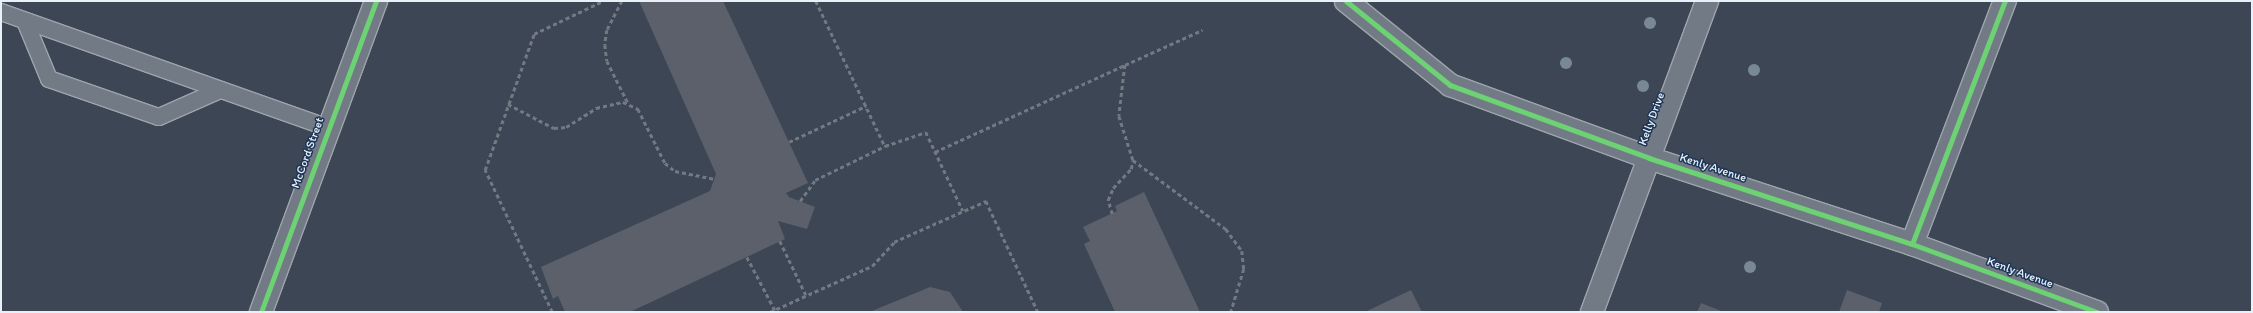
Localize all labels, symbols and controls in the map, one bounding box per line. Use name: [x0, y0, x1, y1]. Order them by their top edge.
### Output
street label: Kelly Drive: [1636, 90, 1668, 148]
street label: McCord Street: [289, 116, 327, 190]
street label: Kenly Avenue: [1678, 150, 1748, 186]
street label: Kenly Avenue: [1985, 254, 2055, 292]

